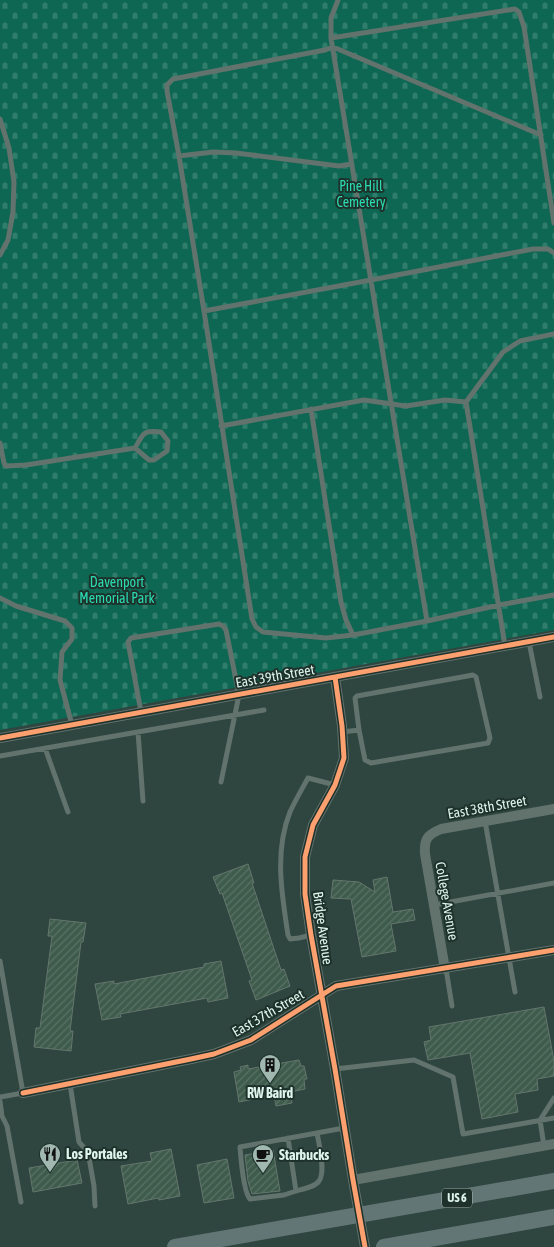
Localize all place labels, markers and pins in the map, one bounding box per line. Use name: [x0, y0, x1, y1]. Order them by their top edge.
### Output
building icon: RW Baird: [258, 1053, 282, 1084]
place label: RW Baird: [247, 1085, 293, 1101]
restaurant icon: Los Portales: [38, 1142, 62, 1173]
cafe icon: Starbucks: [251, 1143, 275, 1174]
place label: Los Portales: [66, 1146, 128, 1162]
place label: Starbucks: [279, 1147, 329, 1163]

